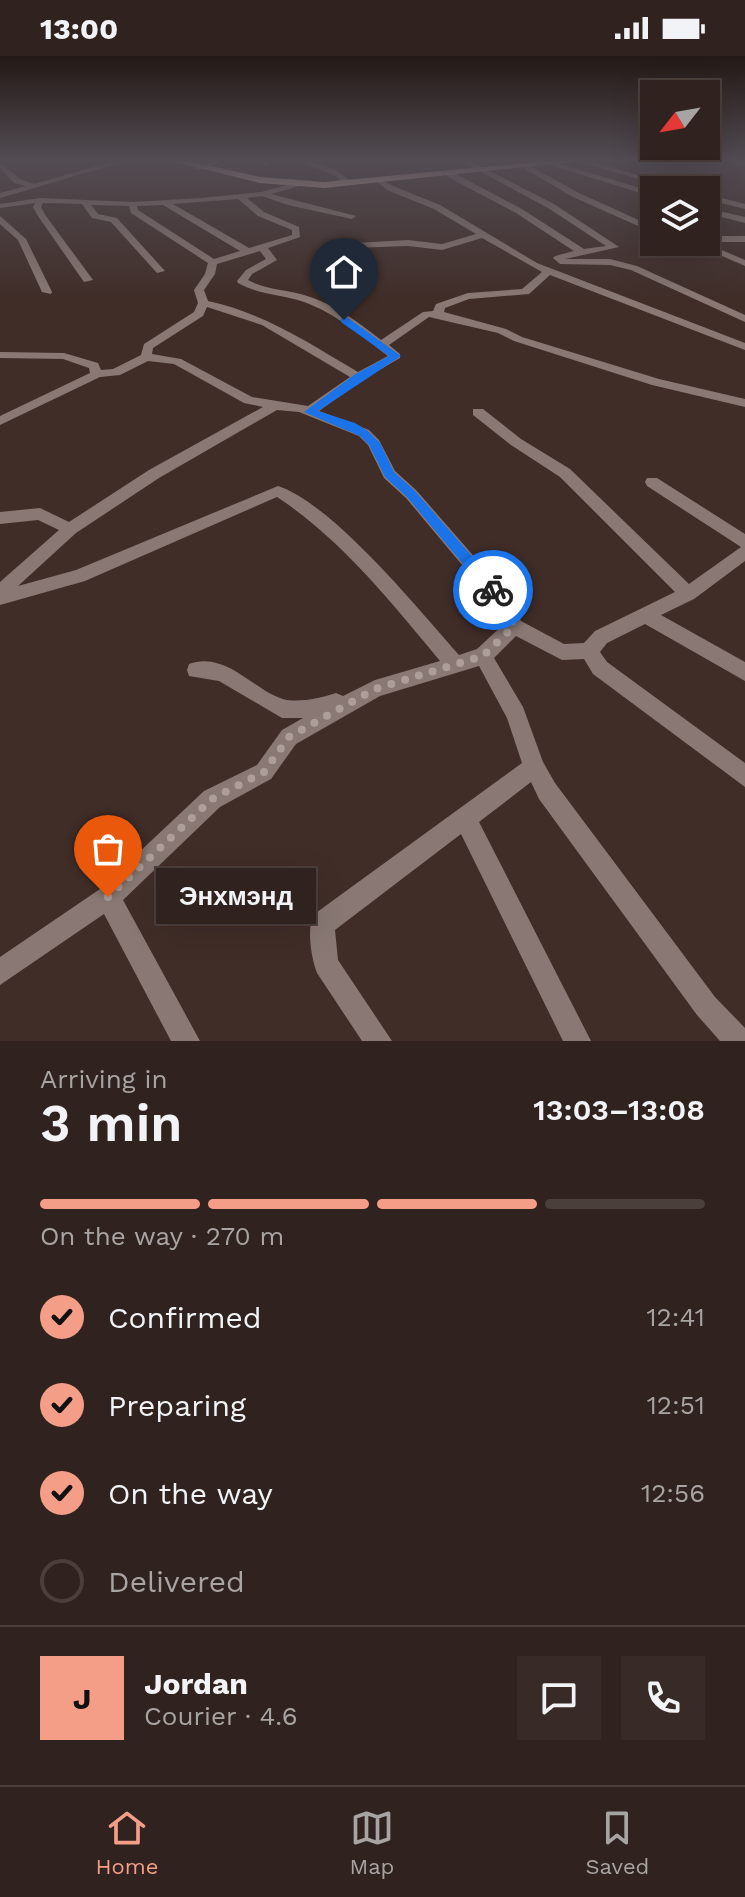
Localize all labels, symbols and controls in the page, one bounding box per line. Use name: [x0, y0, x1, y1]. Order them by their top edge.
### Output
text: 13:00: [40, 11, 118, 46]
north arrow: [640, 80, 720, 160]
map controls: [640, 80, 720, 256]
button: layers: [640, 176, 720, 256]
pin: [310, 238, 378, 320]
icon: home: [322, 250, 366, 294]
courier: [453, 550, 533, 630]
icon: bike: [471, 568, 515, 612]
pin: [74, 815, 142, 897]
icon: bag: [86, 827, 130, 871]
callout: Энхмэнд: [156, 869, 316, 925]
text: Энхмэнд: [179, 881, 293, 911]
text: Arriving in: [40, 1064, 168, 1094]
text: 13:03–13:08: [533, 1092, 705, 1127]
text: 3 min: [40, 1093, 183, 1154]
text: On the way · 270 m: [40, 1221, 284, 1251]
icon: check: [40, 1295, 84, 1339]
text: Confirmed: [108, 1300, 262, 1335]
text: 12:41: [646, 1302, 705, 1332]
icon: check: [40, 1383, 84, 1427]
text: Preparing: [108, 1388, 246, 1423]
text: 12:51: [647, 1390, 705, 1420]
icon: check: [40, 1471, 84, 1515]
text: On the way: [108, 1476, 273, 1511]
text: 12:56: [641, 1478, 705, 1508]
text: Delivered: [108, 1564, 245, 1599]
button: chat: [517, 1656, 601, 1740]
button: phone: [621, 1656, 705, 1740]
text: Jordan: [144, 1666, 248, 1701]
text: J: [73, 1681, 91, 1716]
text: Courier · 4.6: [144, 1701, 298, 1731]
tab: Home: [96, 1806, 158, 1879]
tab: Map: [350, 1806, 394, 1879]
tab: Saved: [586, 1806, 649, 1879]

